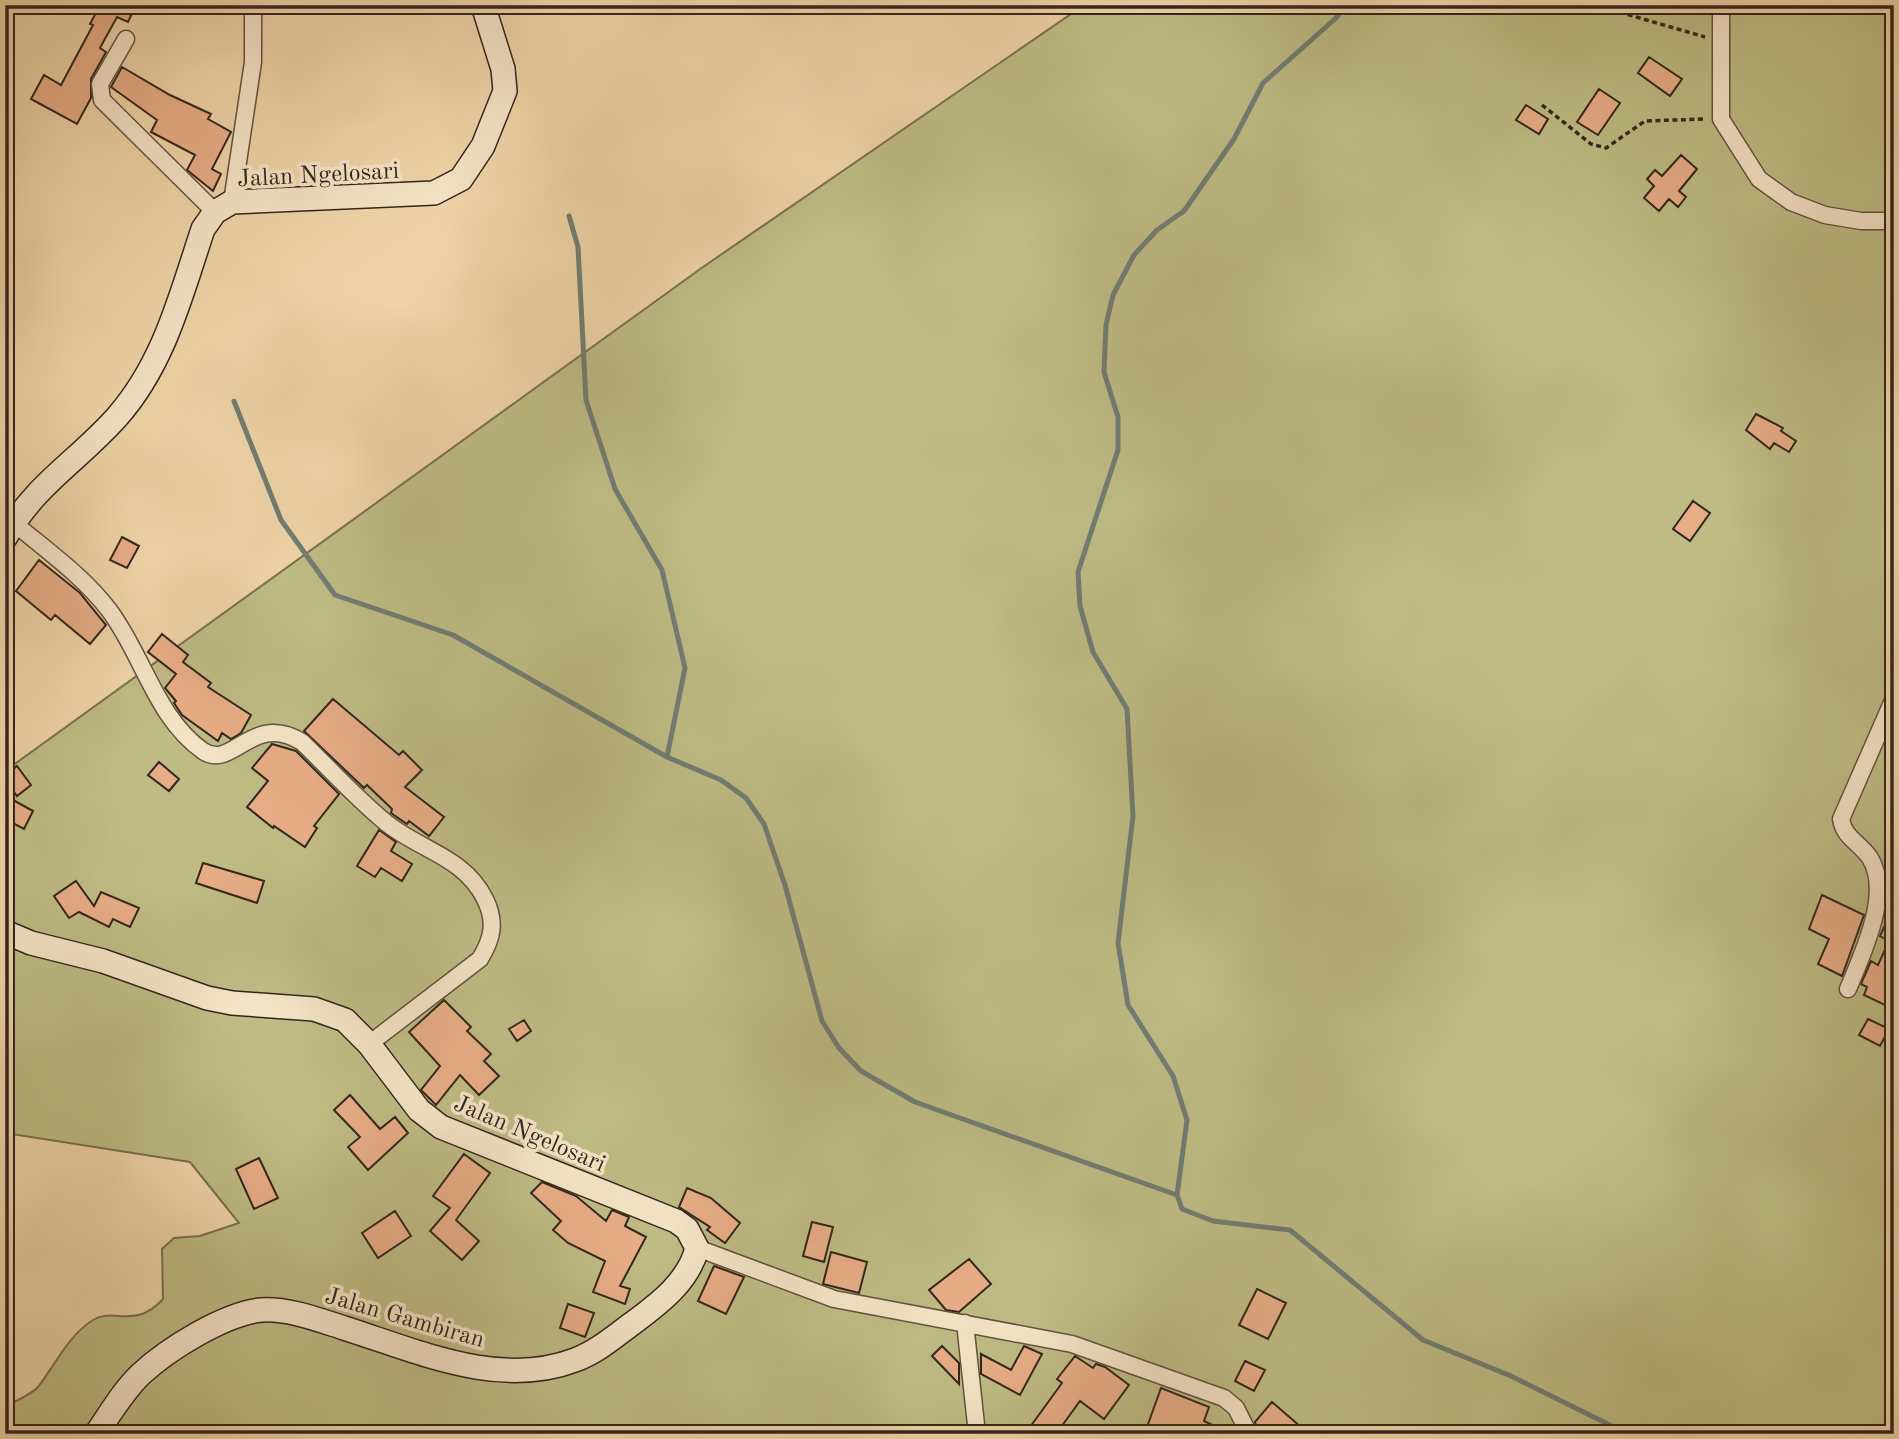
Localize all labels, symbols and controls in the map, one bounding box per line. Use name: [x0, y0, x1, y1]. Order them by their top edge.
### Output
street label: Jalan Ngelosari: [236, 160, 400, 192]
street label: Jalan Ngelosari: [450, 1092, 609, 1178]
street label: Jalan Gambiran: [322, 1285, 487, 1353]

